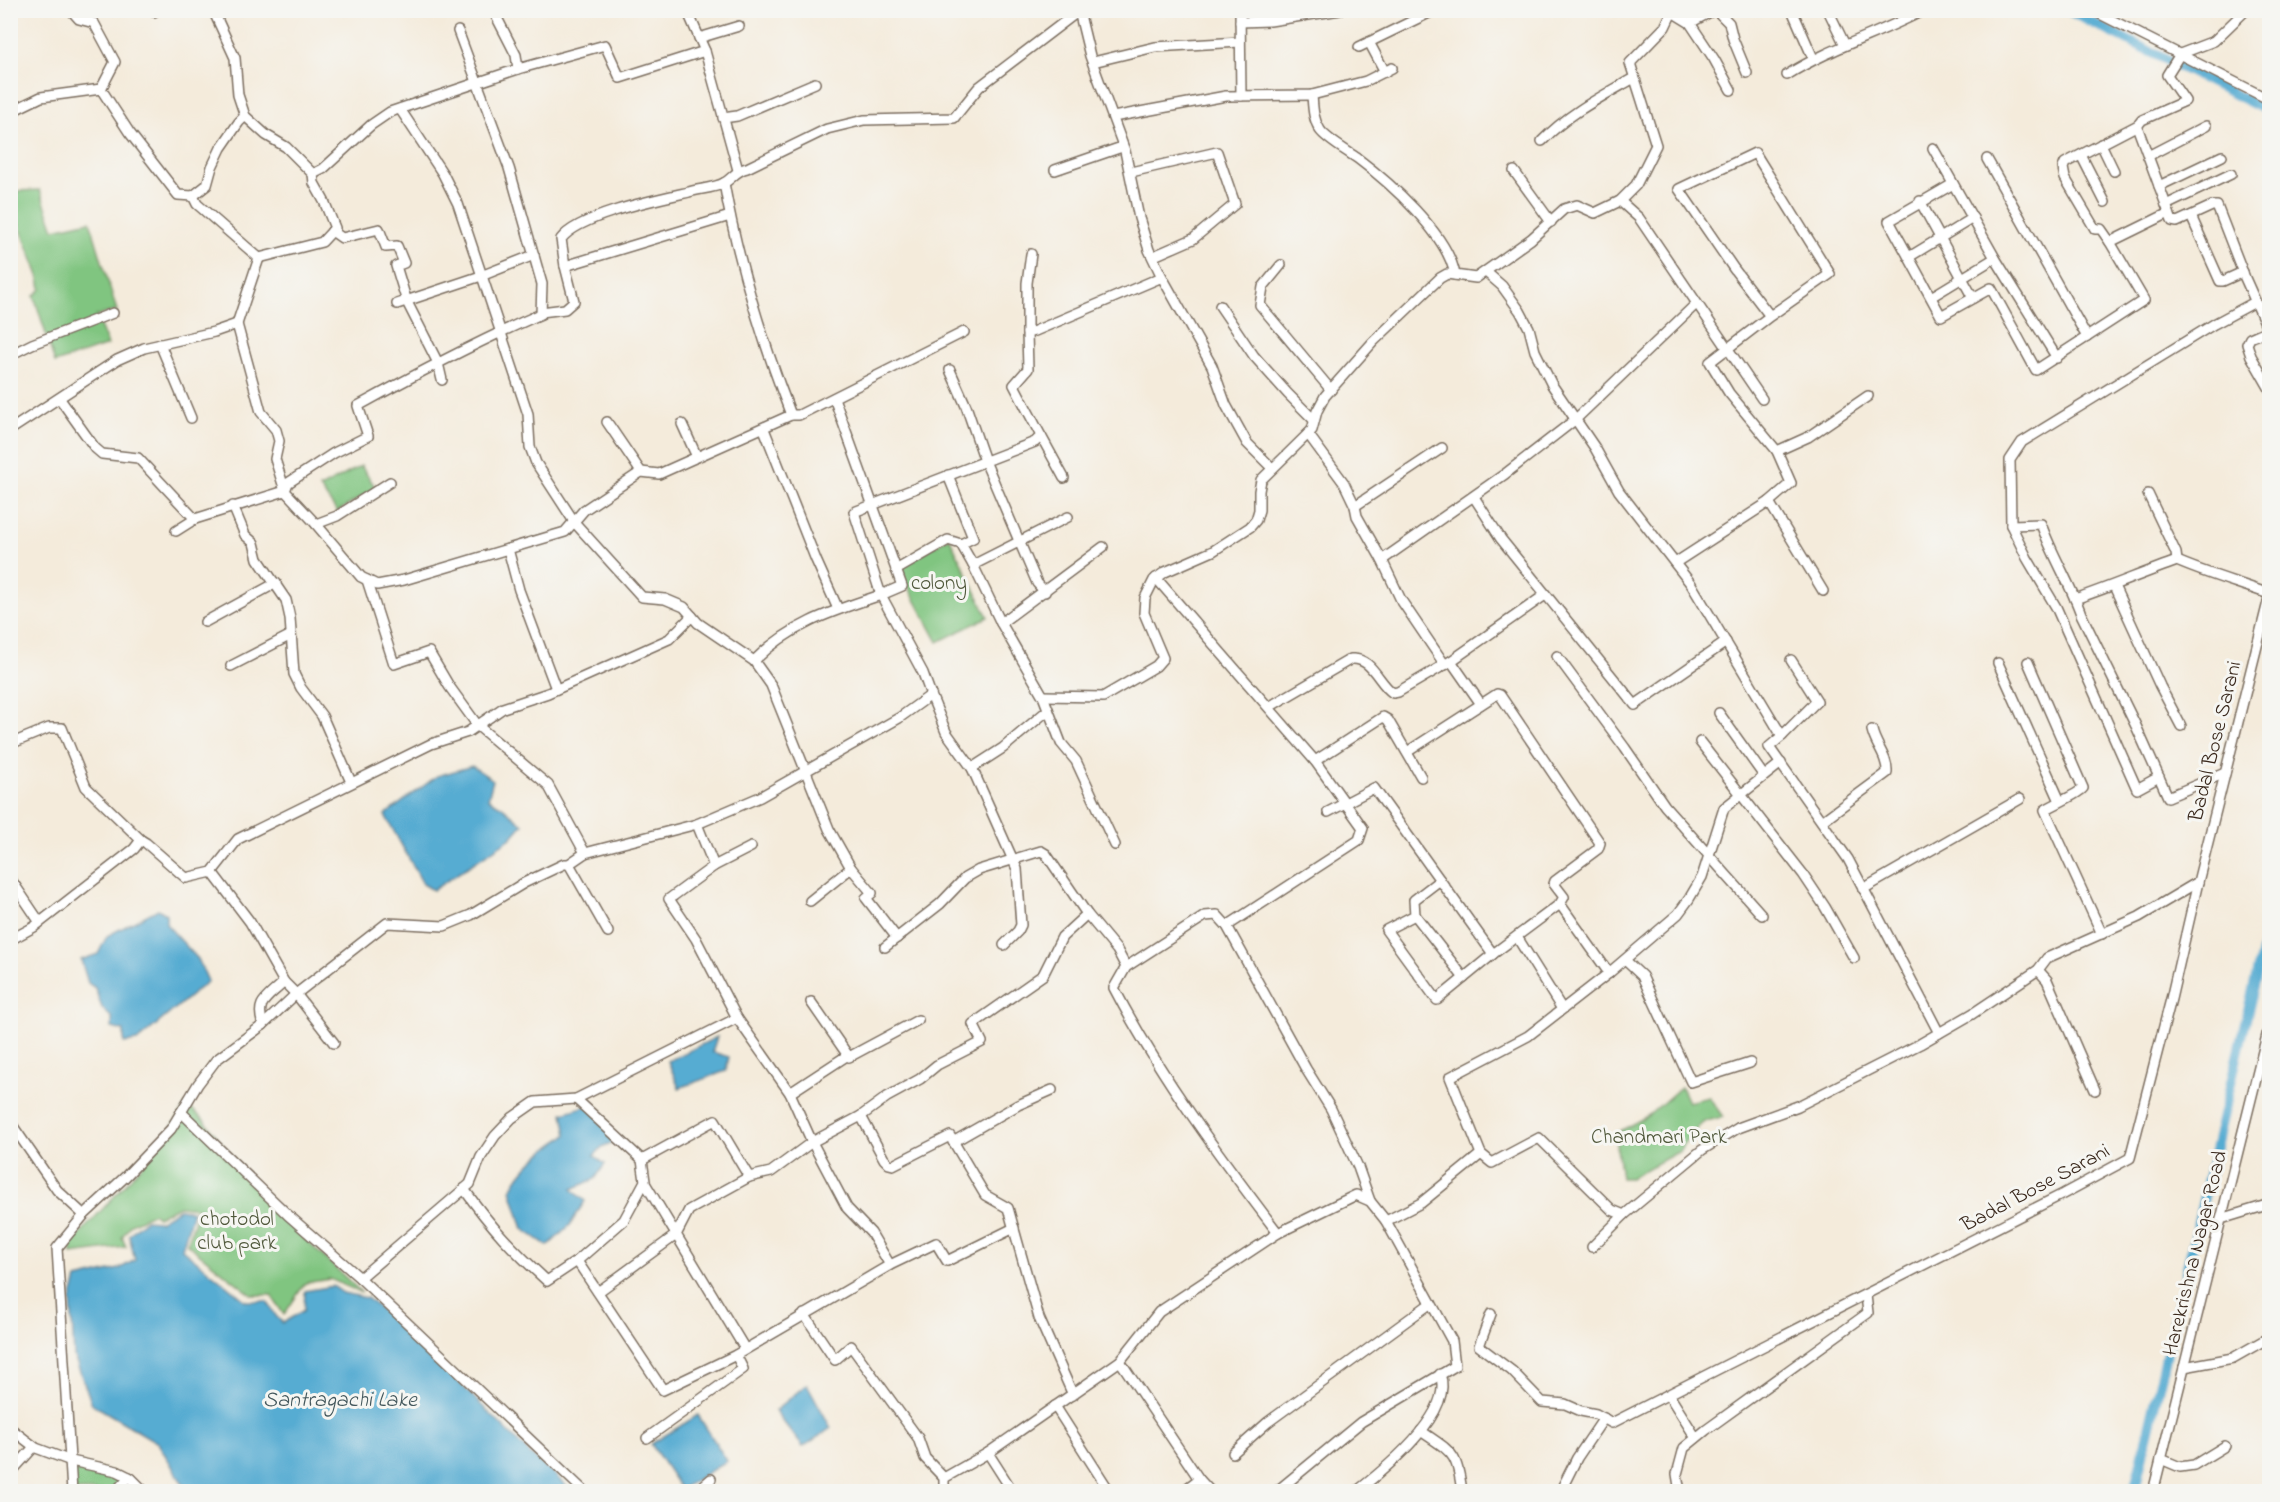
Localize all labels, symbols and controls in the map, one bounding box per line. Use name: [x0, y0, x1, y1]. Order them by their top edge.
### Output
park label: colony: [911, 569, 967, 601]
street label: Badal Bose Sarani: [2181, 658, 2250, 826]
park label: Chandmari Park: [1591, 1123, 1728, 1153]
street label: Badal Bose Sarani: [1955, 1137, 2116, 1241]
street label: Harekrishna Nagar Road: [2156, 1148, 2238, 1360]
park label: chotodol club park: [197, 1205, 278, 1259]
water label: Santragachi Lake: [263, 1385, 418, 1417]

